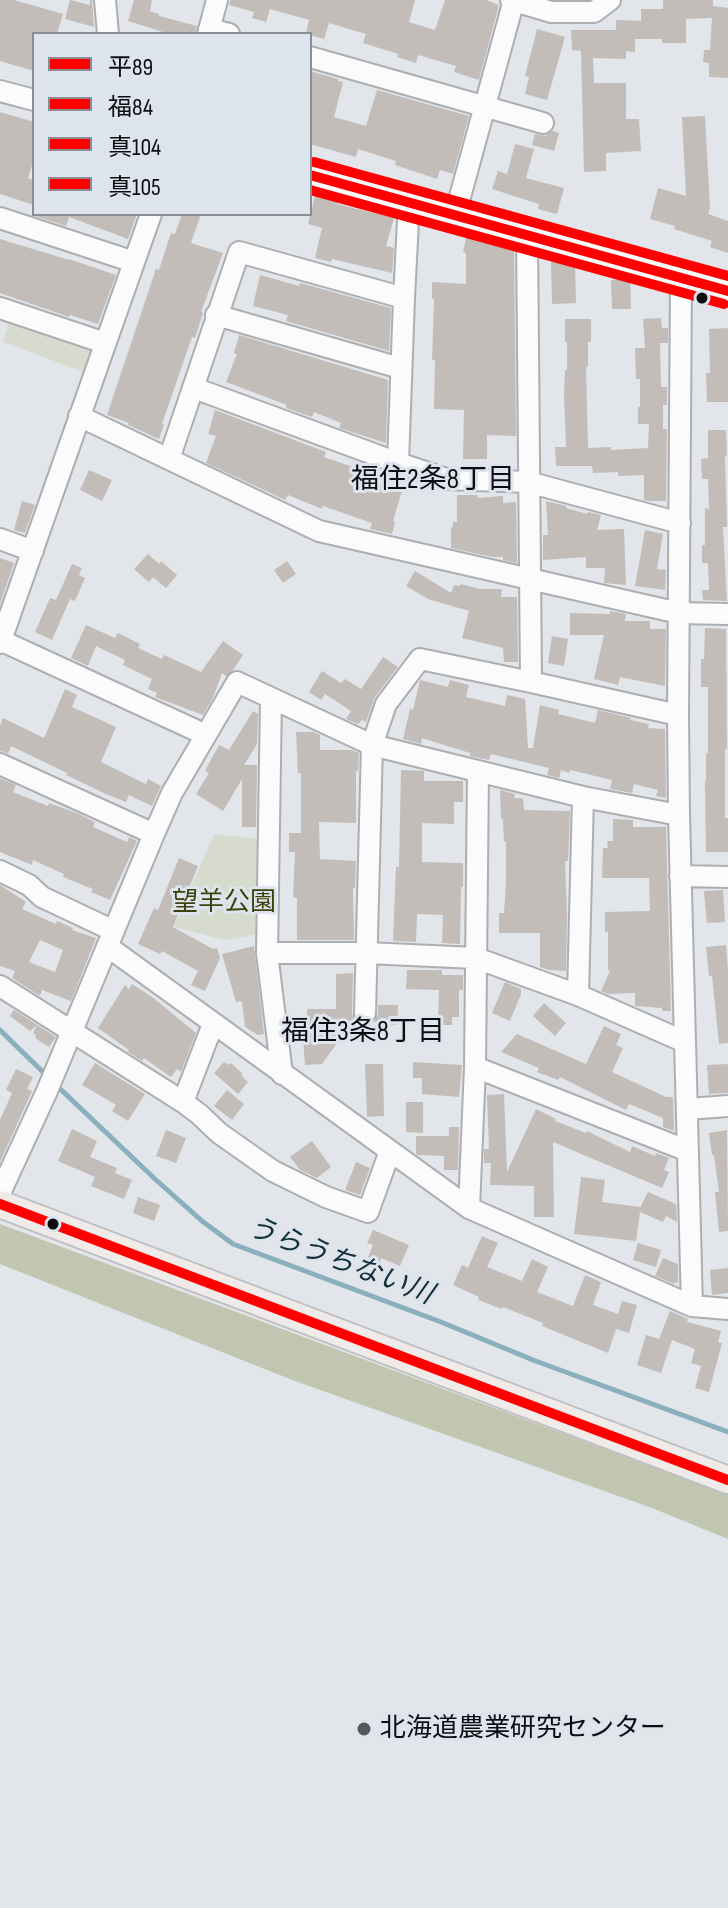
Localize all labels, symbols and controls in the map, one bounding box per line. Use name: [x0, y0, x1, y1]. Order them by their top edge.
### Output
legend: [32, 32, 312, 216]
text: 平89: [108, 53, 153, 82]
text: 福84: [108, 93, 153, 122]
text: 真104: [108, 133, 161, 162]
text: 真105: [108, 173, 161, 202]
unlabelled marker: [694, 290, 710, 306]
district label: 福住2条8丁目: [351, 464, 515, 498]
park label: 望羊公園: [172, 887, 276, 919]
district label: 福住3条8丁目: [281, 1016, 445, 1050]
water label: うらうちない川: [242, 1211, 438, 1313]
unlabelled marker: [45, 1216, 61, 1232]
place label: 北海道農業研究センター: [380, 1713, 666, 1745]
marker: 北海道農業研究センター: [355, 1720, 373, 1738]

